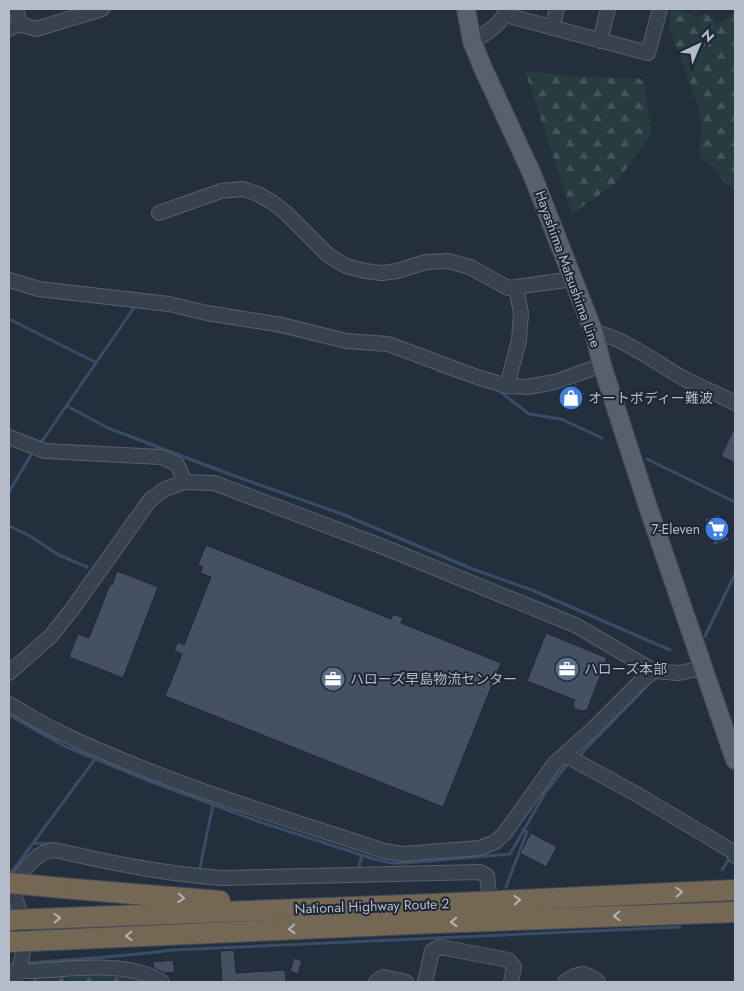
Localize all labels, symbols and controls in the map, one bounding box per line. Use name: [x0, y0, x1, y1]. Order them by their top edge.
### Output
north arrow: [674, 20, 724, 70]
text: N: [697, 25, 719, 47]
street label: Hayashima Matsushima Line: [530, 188, 606, 350]
shop icon: オートボディー難波: [558, 385, 584, 411]
place label: オートボディー難波: [588, 388, 713, 408]
supermarket icon: 7-Eleven: [704, 516, 730, 542]
place label: 7-Eleven: [651, 519, 700, 539]
office icon: ハローズ本部: [554, 656, 580, 682]
place label: ハローズ本部: [584, 659, 667, 679]
office icon: ハローズ早島物流センター: [320, 666, 346, 692]
place label: ハローズ早島物流センター: [350, 669, 517, 689]
one-way arrow: [676, 887, 684, 898]
one-way arrow: [177, 892, 185, 903]
street label: National Highway Route 2: [294, 893, 450, 919]
one-way arrow: [513, 894, 521, 905]
one-way arrow: [612, 911, 620, 922]
one-way arrow: [54, 913, 62, 923]
one-way arrow: [450, 917, 458, 927]
one-way arrow: [288, 924, 296, 935]
one-way arrow: [125, 931, 133, 942]

